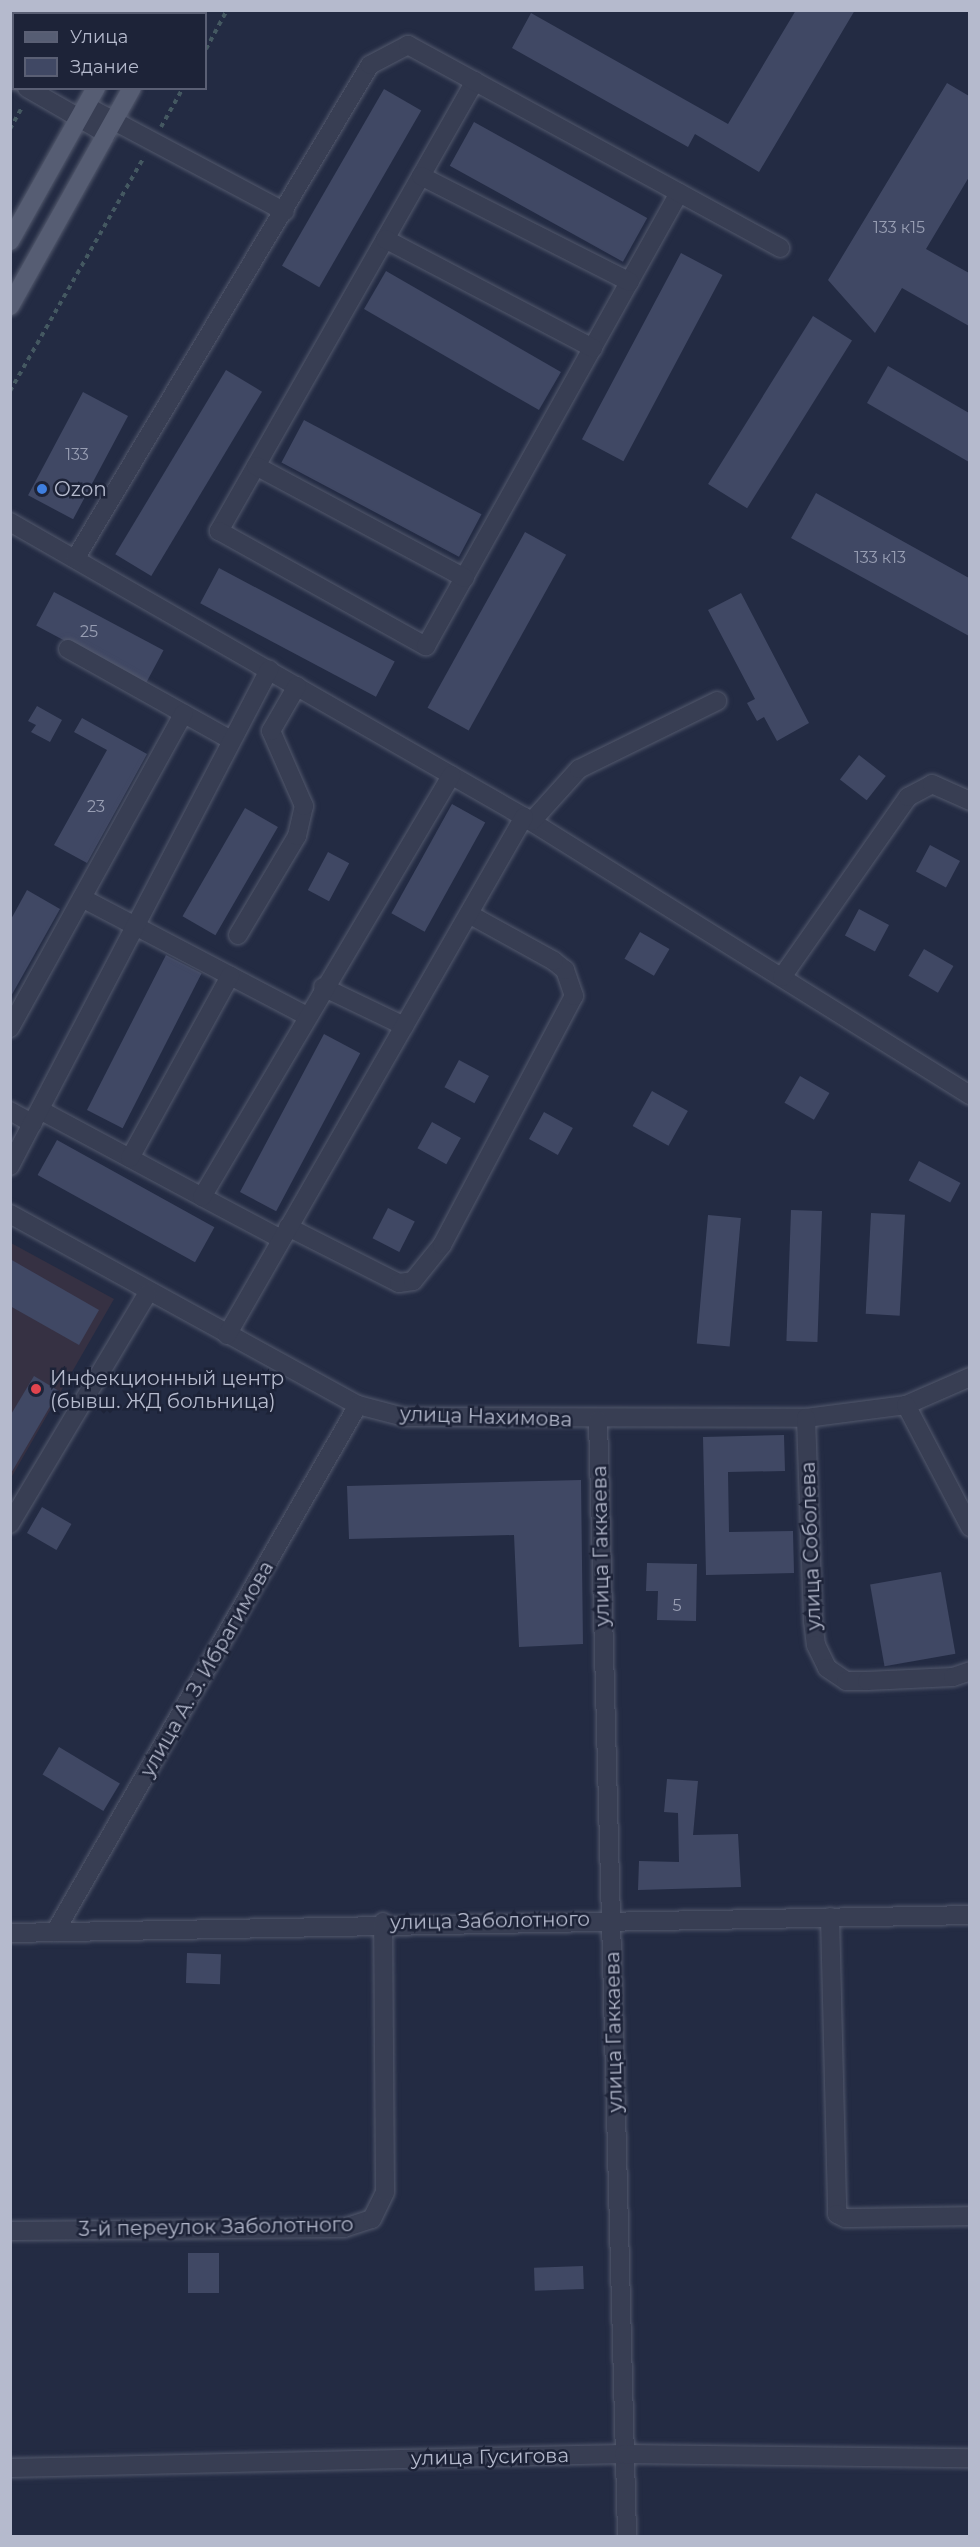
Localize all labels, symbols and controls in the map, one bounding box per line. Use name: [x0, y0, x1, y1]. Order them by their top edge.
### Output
legend: [12, 12, 207, 90]
text: Улица: [70, 26, 128, 48]
text: Здание: [70, 56, 139, 78]
house number: 133 к15: [873, 218, 925, 238]
house number: 133: [65, 445, 89, 465]
place label: Ozon: [54, 477, 107, 501]
marker: Ozon: [35, 482, 49, 496]
house number: 133 к13: [854, 548, 906, 568]
house number: 25: [80, 622, 98, 642]
house number: 23: [87, 797, 105, 817]
place label: Инфекционный центр (бывш. ЖД больница): [50, 1366, 284, 1413]
marker: Инфекционный центр (бывш. ЖД больница): [27, 1380, 45, 1398]
street label: улица Нахимова: [399, 1402, 573, 1432]
street label: улица Соболева: [796, 1461, 826, 1631]
street label: улица Гаккаева: [588, 1465, 614, 1627]
street label: улица А. З. Ибрагимова: [135, 1557, 279, 1781]
house number: 5: [672, 1596, 682, 1616]
street label: улица Заболотного: [390, 1907, 590, 1935]
street label: улица Гаккаева: [601, 1951, 627, 2113]
street label: 3-й переулок Заболотного: [78, 2213, 354, 2241]
street label: улица Гусигова: [411, 2444, 569, 2470]

